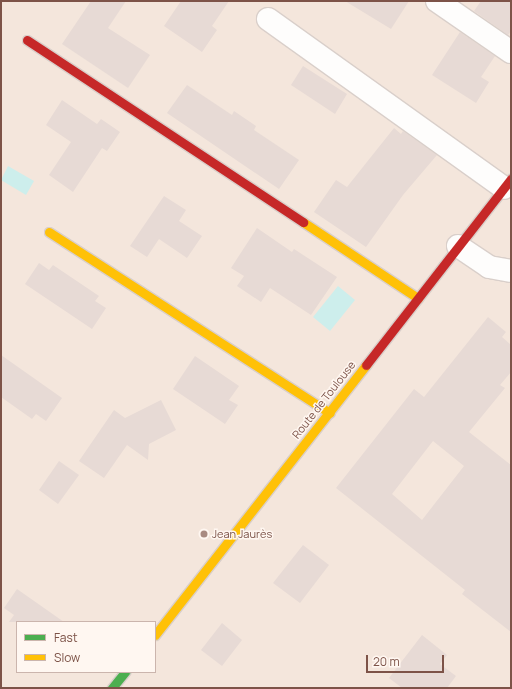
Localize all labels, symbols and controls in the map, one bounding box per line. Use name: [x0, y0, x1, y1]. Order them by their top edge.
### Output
street label: Route de Toulouse: [290, 359, 358, 441]
place label: Jean Jaurès: [212, 527, 272, 541]
marker: Jean Jaurès: [199, 529, 209, 539]
legend: [16, 621, 156, 673]
text: Fast: [54, 629, 78, 646]
scale bar: [368, 647, 446, 673]
text: Slow: [54, 649, 80, 666]
text: 20 m: [373, 653, 400, 670]

